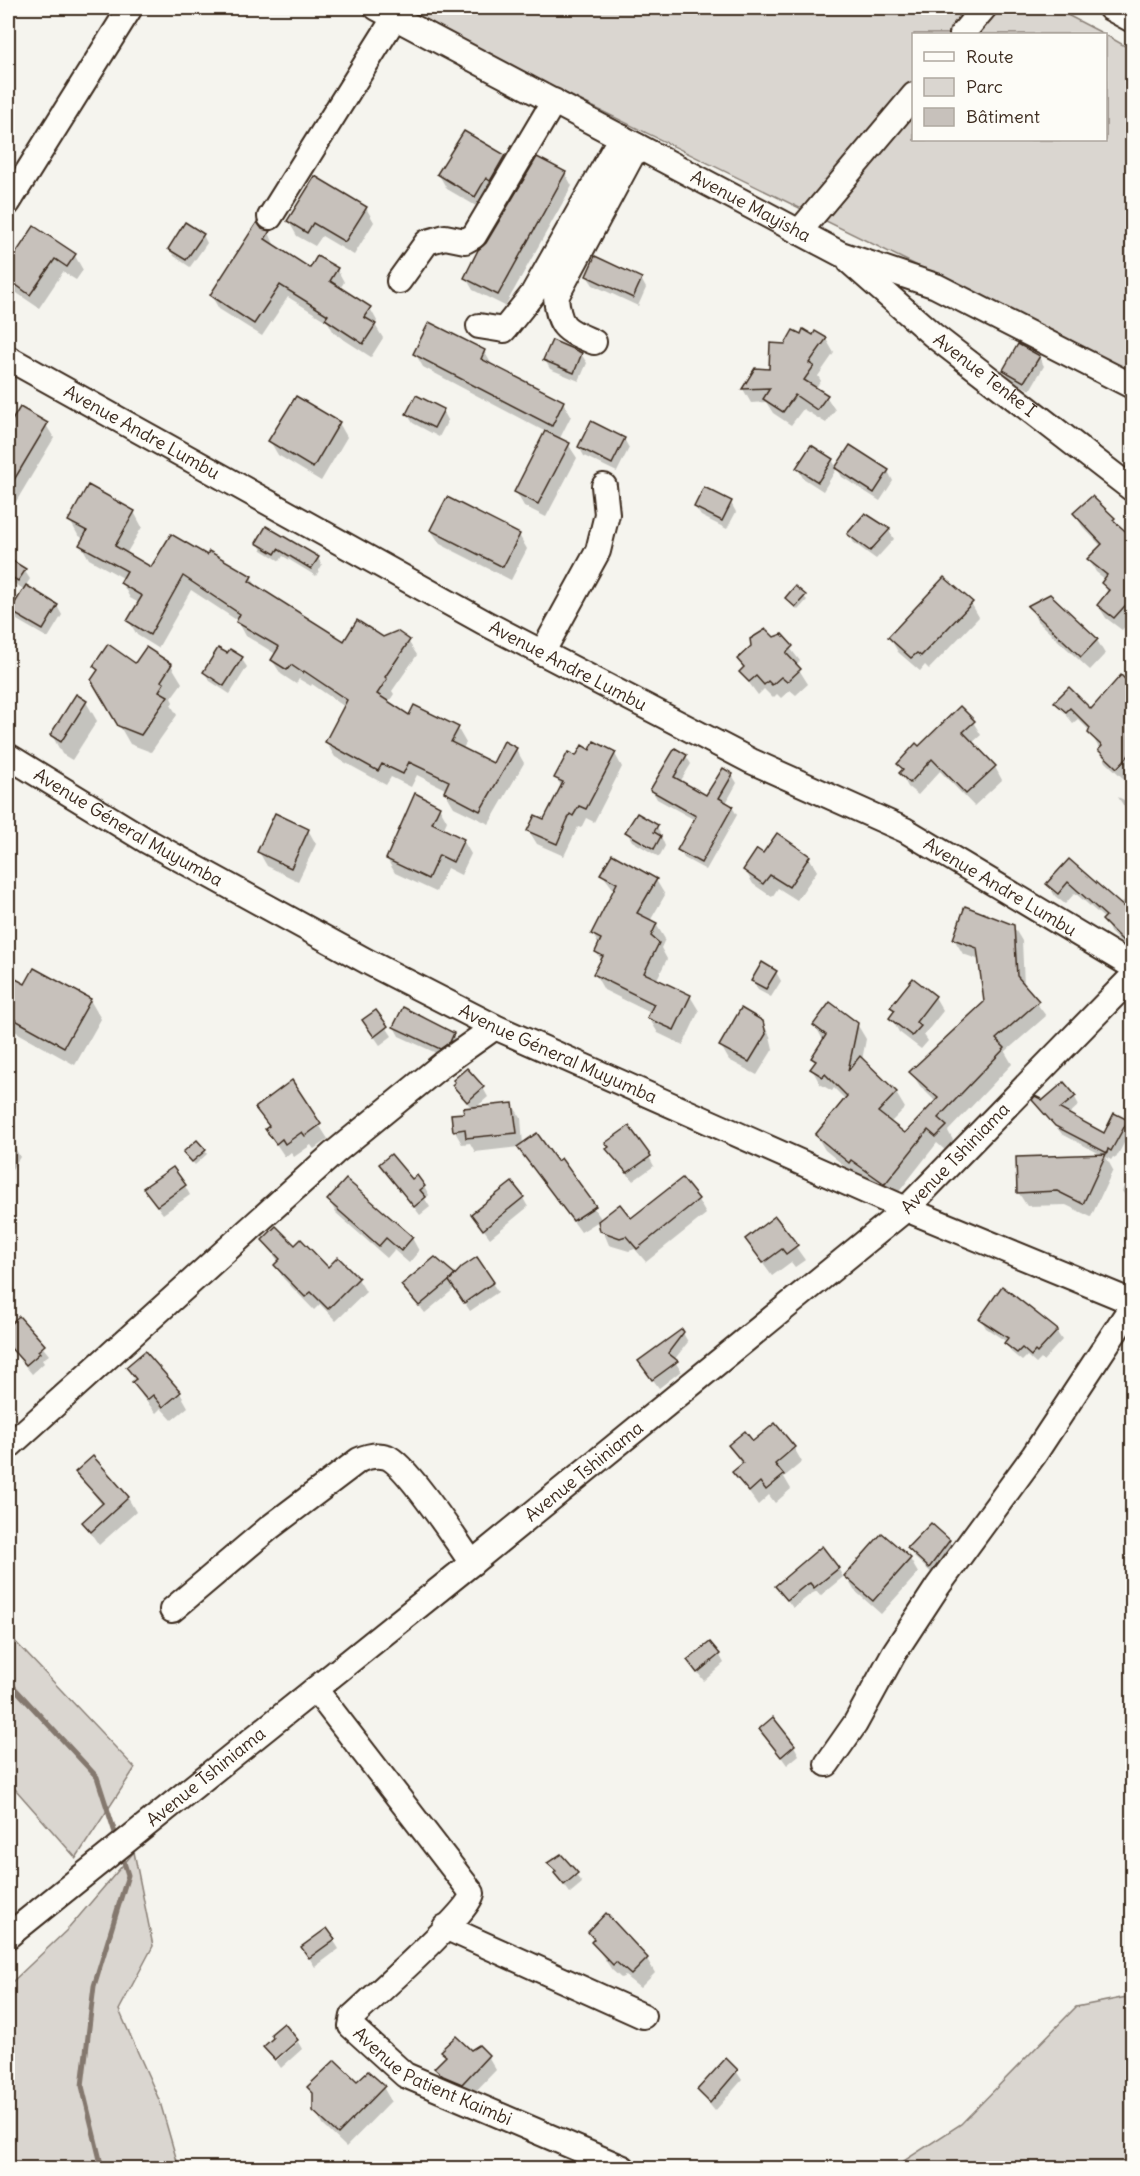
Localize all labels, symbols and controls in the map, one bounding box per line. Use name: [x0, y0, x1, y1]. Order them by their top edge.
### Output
legend: [912, 33, 1107, 141]
text: Route: [966, 45, 1014, 68]
text: Parc: [966, 75, 1003, 98]
text: Bâtiment: [966, 105, 1040, 128]
street label: Avenue Mayisha: [687, 165, 815, 247]
street label: Avenue Tenke I: [929, 328, 1041, 422]
street label: Avenue Andre Lumbu: [60, 379, 224, 484]
street label: Avenue Andre Lumbu: [485, 615, 651, 716]
street label: Avenue Géneral Muyumba: [30, 763, 227, 891]
street label: Avenue Andre Lumbu: [920, 832, 1081, 941]
street label: Avenue Géneral Muyumba: [455, 999, 661, 1108]
street label: Avenue Tshiniama: [896, 1098, 1014, 1218]
street label: Avenue Tshiniama: [520, 1416, 648, 1526]
street label: Avenue Tshiniama: [141, 1722, 270, 1831]
street label: Avenue Patient Kaimbi: [349, 2022, 515, 2130]

